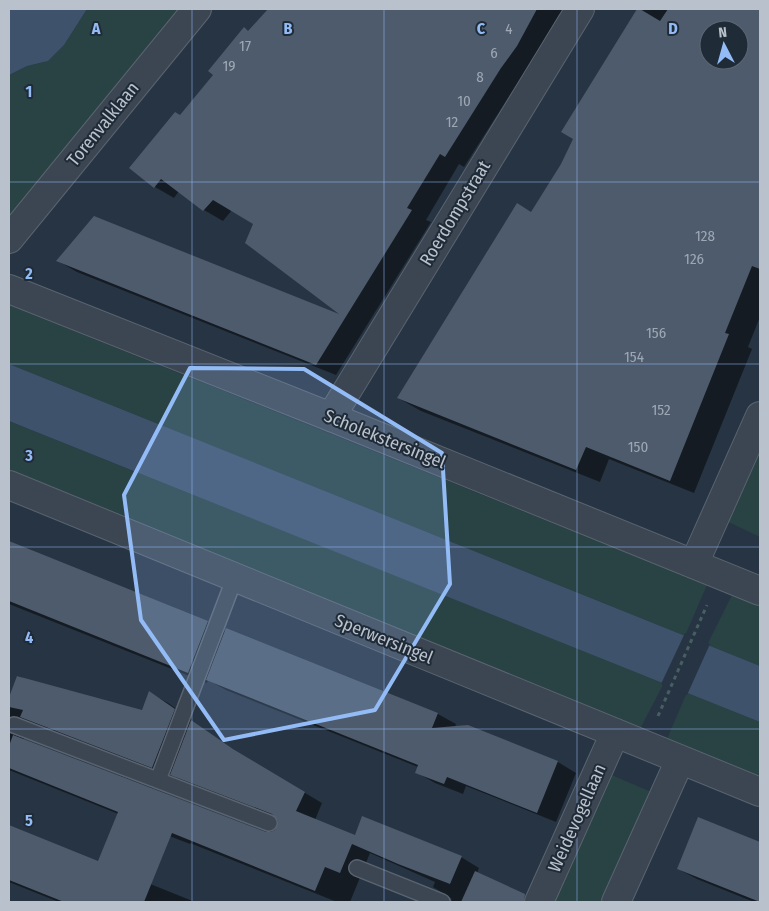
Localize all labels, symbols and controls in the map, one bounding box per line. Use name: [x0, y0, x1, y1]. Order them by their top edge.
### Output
text: A: [91, 19, 101, 38]
text: B: [284, 19, 293, 38]
text: C: [477, 19, 486, 38]
text: D: [668, 19, 678, 38]
house number: 4: [505, 20, 513, 38]
north arrow: [699, 20, 749, 70]
text: N: [718, 24, 728, 41]
house number: 17: [239, 37, 251, 55]
house number: 6: [490, 44, 498, 62]
house number: 19: [222, 57, 236, 75]
house number: 8: [476, 68, 484, 86]
street label: Torenvalklaan: [62, 77, 144, 171]
text: 1: [26, 82, 32, 101]
house number: 10: [457, 92, 471, 110]
house number: 12: [446, 113, 459, 131]
street label: Roerdompstraat: [415, 156, 495, 270]
house number: 128: [695, 227, 715, 245]
house number: 126: [684, 250, 704, 268]
text: 2: [24, 264, 33, 283]
house number: 156: [646, 324, 666, 342]
house number: 154: [624, 348, 644, 366]
house number: 152: [651, 401, 671, 419]
street label: Scholekstersingel: [321, 405, 449, 473]
house number: 150: [628, 438, 648, 456]
text: 3: [24, 446, 33, 465]
street label: Sperwersingel: [332, 609, 437, 669]
text: 4: [25, 628, 33, 647]
street label: Weidevogellaan: [543, 760, 611, 876]
text: 5: [25, 811, 33, 830]

